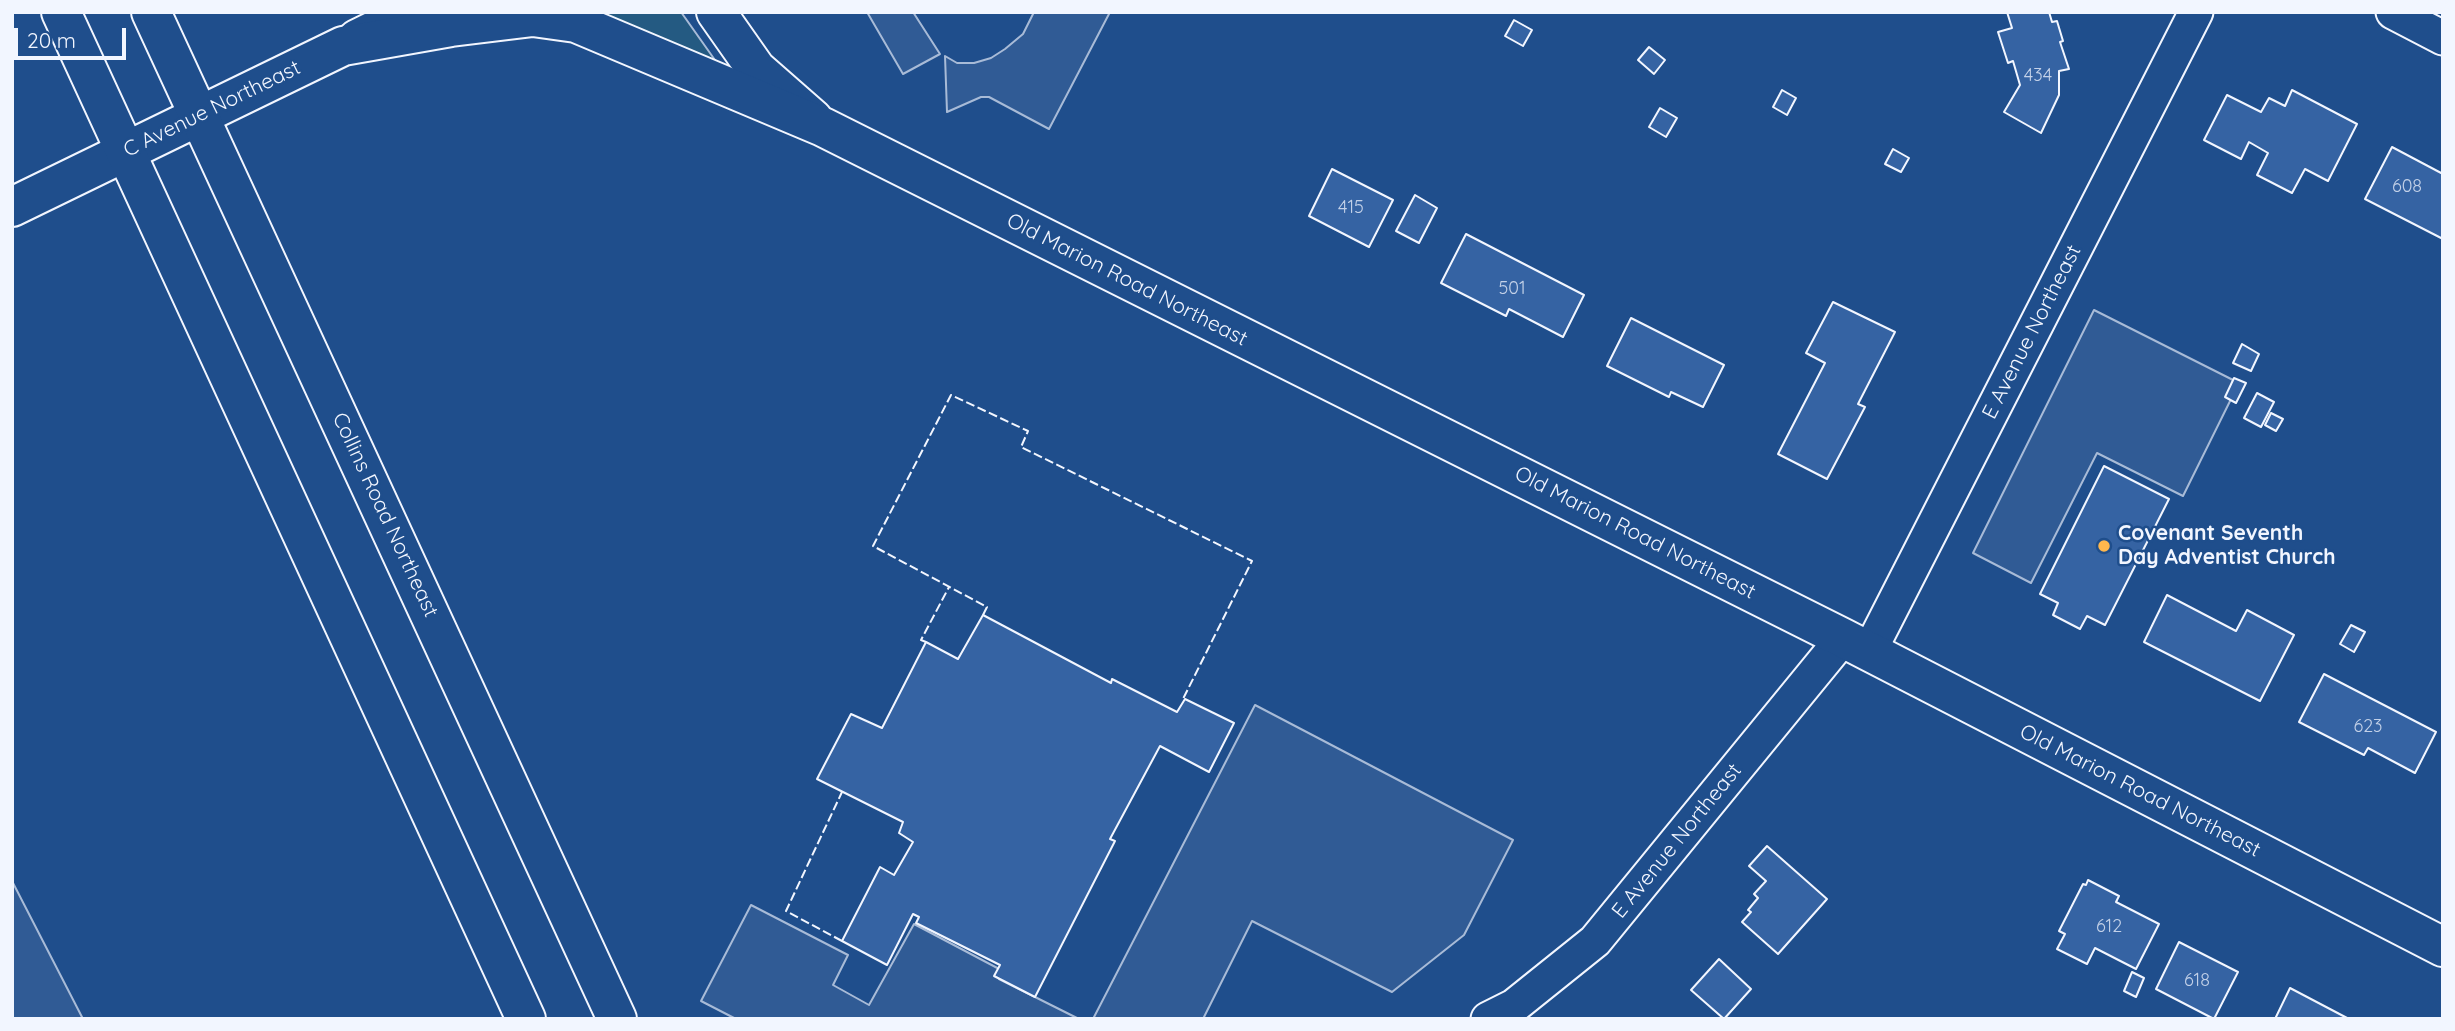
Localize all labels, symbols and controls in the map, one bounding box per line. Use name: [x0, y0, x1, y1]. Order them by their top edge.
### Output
scale bar: [18, 14, 130, 58]
text: 20 m: [27, 27, 76, 53]
street label: C Avenue Northeast: [119, 55, 305, 163]
house number: 434: [2024, 65, 2052, 87]
house number: 608: [2392, 176, 2422, 198]
house number: 415: [1338, 197, 1364, 219]
street label: Old Marion Road Northeast: [1002, 208, 1252, 352]
street label: E Avenue Northeast: [1977, 241, 2087, 423]
house number: 501: [1498, 278, 1526, 300]
street label: Collins Road Northeast: [326, 409, 444, 621]
street label: Old Marion Road Northeast: [1510, 461, 1760, 605]
place label: Covenant Seventh Day Adventist Church: [2118, 521, 2335, 571]
marker: Covenant Seventh Day Adventist Church: [2096, 538, 2112, 554]
house number: 623: [2353, 716, 2383, 738]
street label: Old Marion Road Northeast: [2015, 719, 2265, 863]
street label: E Avenue Northeast: [1607, 758, 1747, 924]
house number: 612: [2096, 916, 2122, 938]
house number: 618: [2184, 970, 2210, 992]

